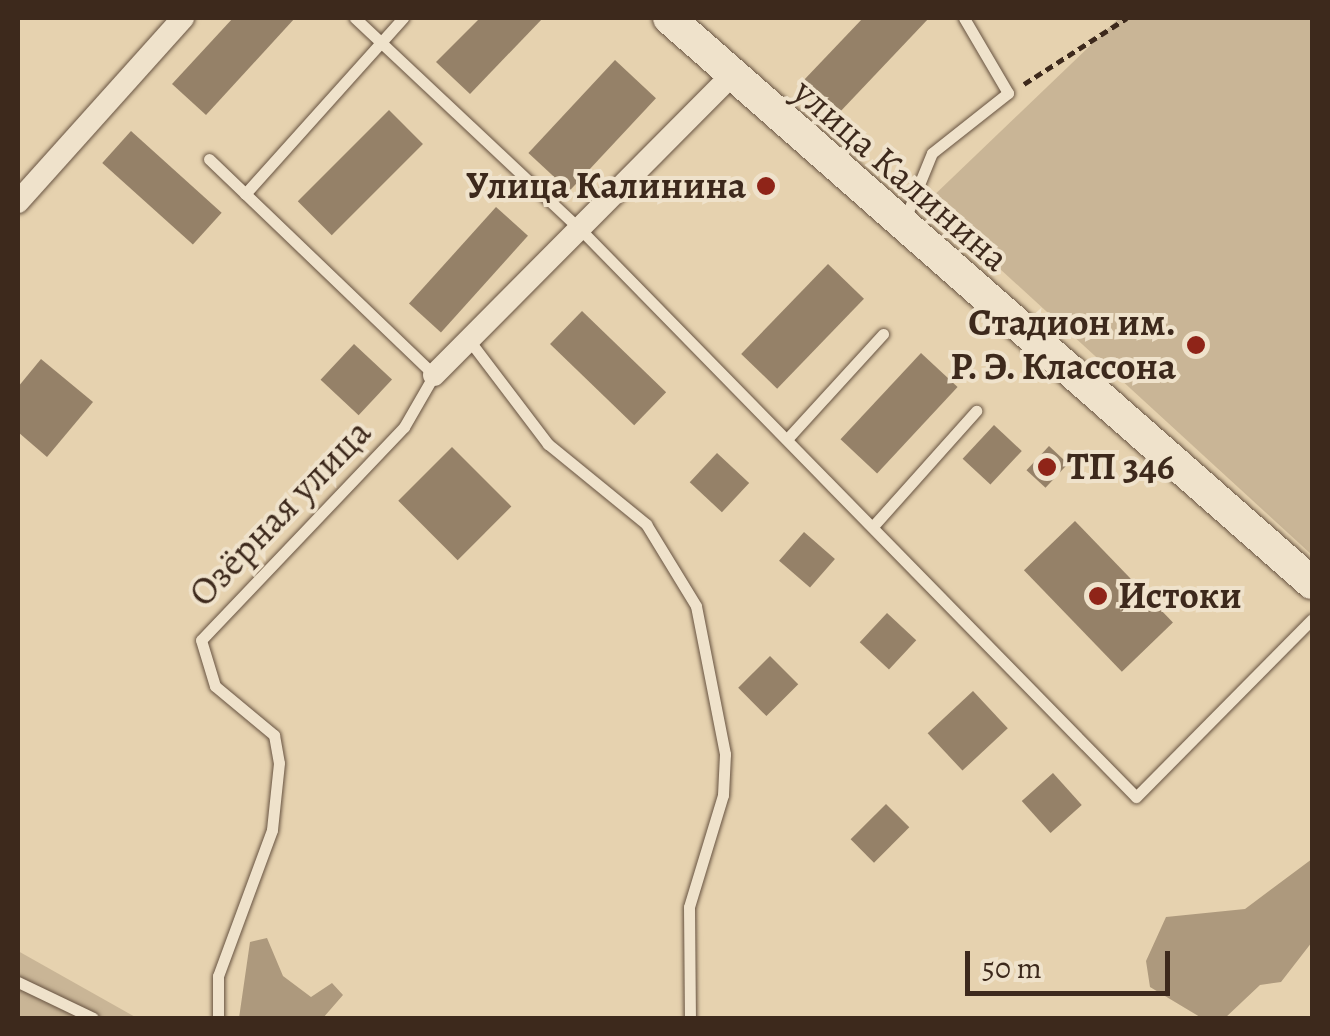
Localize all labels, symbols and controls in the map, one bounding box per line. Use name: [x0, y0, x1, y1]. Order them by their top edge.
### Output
street label: улица Калинина: [784, 69, 1018, 281]
place label: Улица Калинина: [466, 163, 746, 209]
marker: Улица Калинина: [755, 175, 777, 197]
place label: Стадион им. Р. Э. Классона: [949, 300, 1176, 389]
marker: Стадион им. Р. Э. Классона: [1185, 334, 1207, 356]
street label: Озёрная улица: [179, 410, 381, 616]
place label: ТП 346: [1067, 444, 1175, 490]
marker: ТП 346: [1036, 456, 1058, 478]
place label: Истоки: [1118, 573, 1242, 619]
marker: Истоки: [1087, 585, 1109, 607]
scale bar: [970, 931, 1175, 993]
text: 50 m: [982, 948, 1042, 988]

